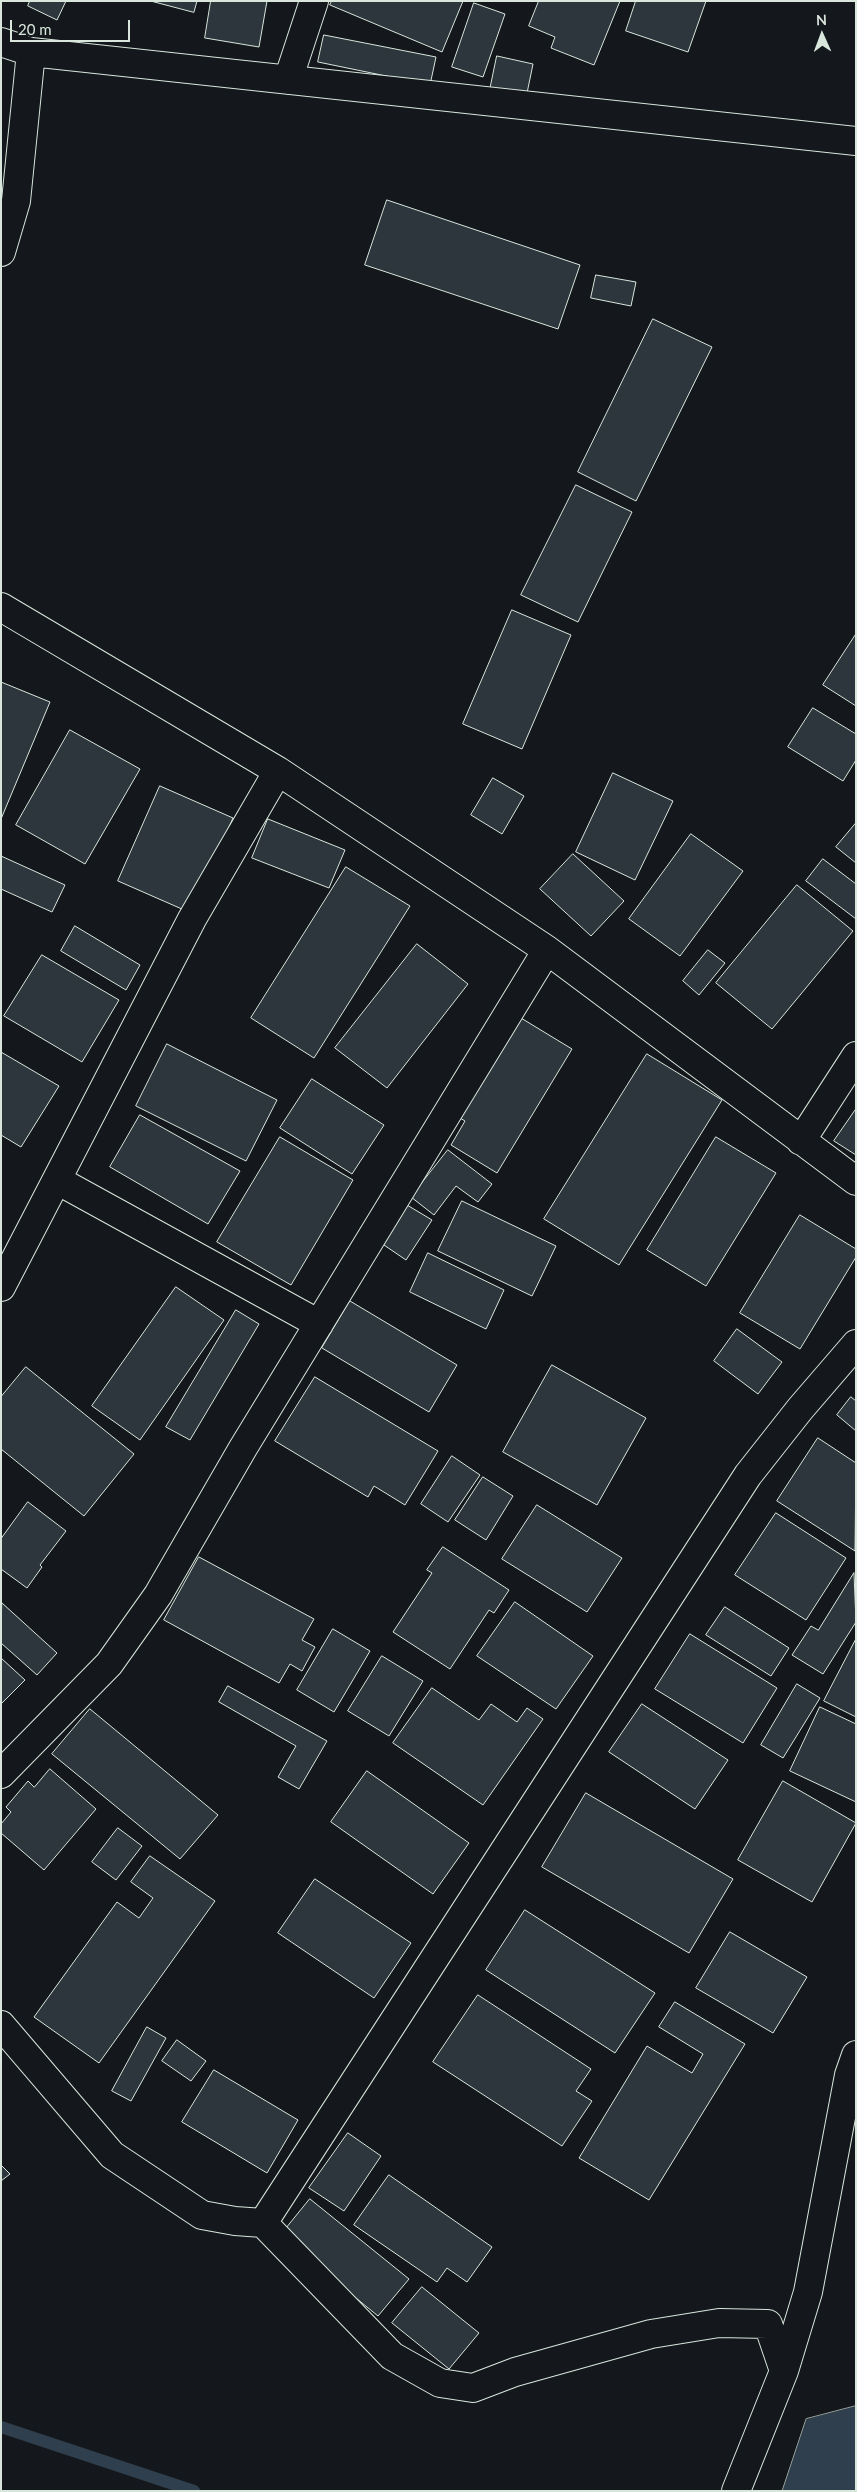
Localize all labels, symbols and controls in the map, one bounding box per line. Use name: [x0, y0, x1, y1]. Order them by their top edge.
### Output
scale bar: [12, 10, 132, 42]
north arrow: [797, 10, 847, 60]
text: N: [816, 11, 827, 28]
text: 20 m: [18, 20, 52, 38]

